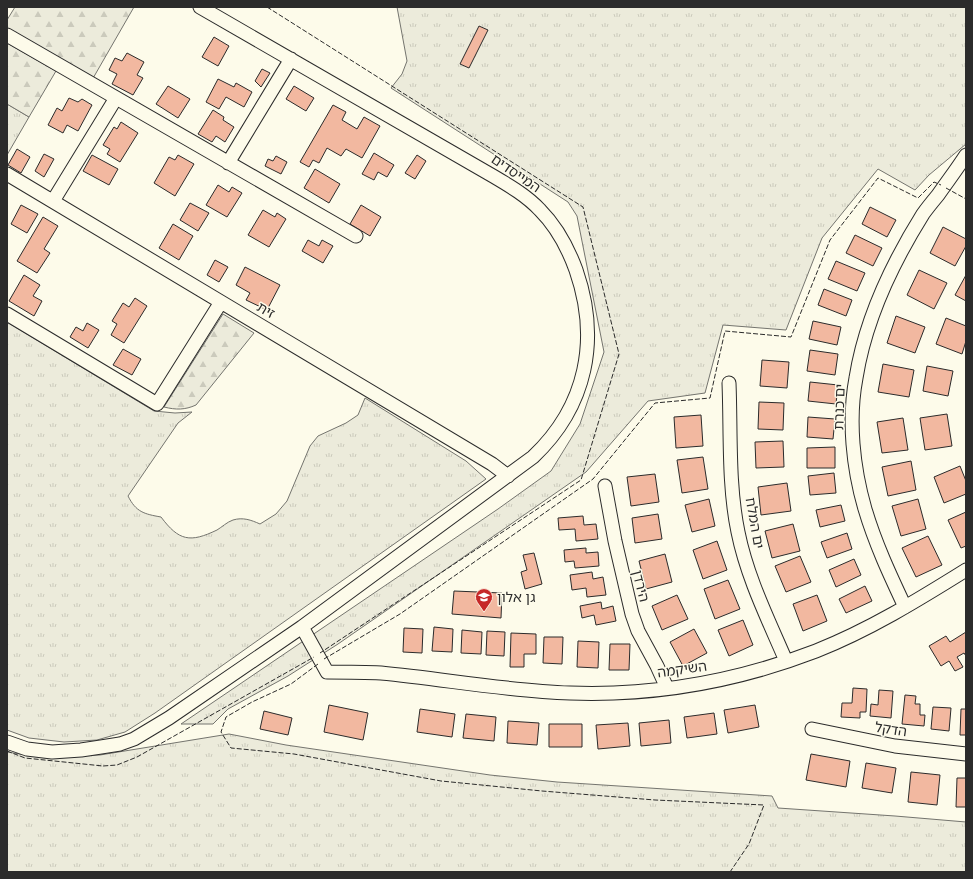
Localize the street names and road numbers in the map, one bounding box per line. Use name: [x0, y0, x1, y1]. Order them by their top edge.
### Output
street label: המייסדים: [488, 150, 544, 196]
street label: זית: [254, 298, 279, 323]
street label: ים כנרת: [829, 384, 849, 430]
street label: ים המלח: [742, 496, 768, 550]
street label: הירדן: [628, 568, 654, 604]
street label: השיקמה: [656, 657, 708, 681]
street label: הדקל: [874, 718, 908, 740]

